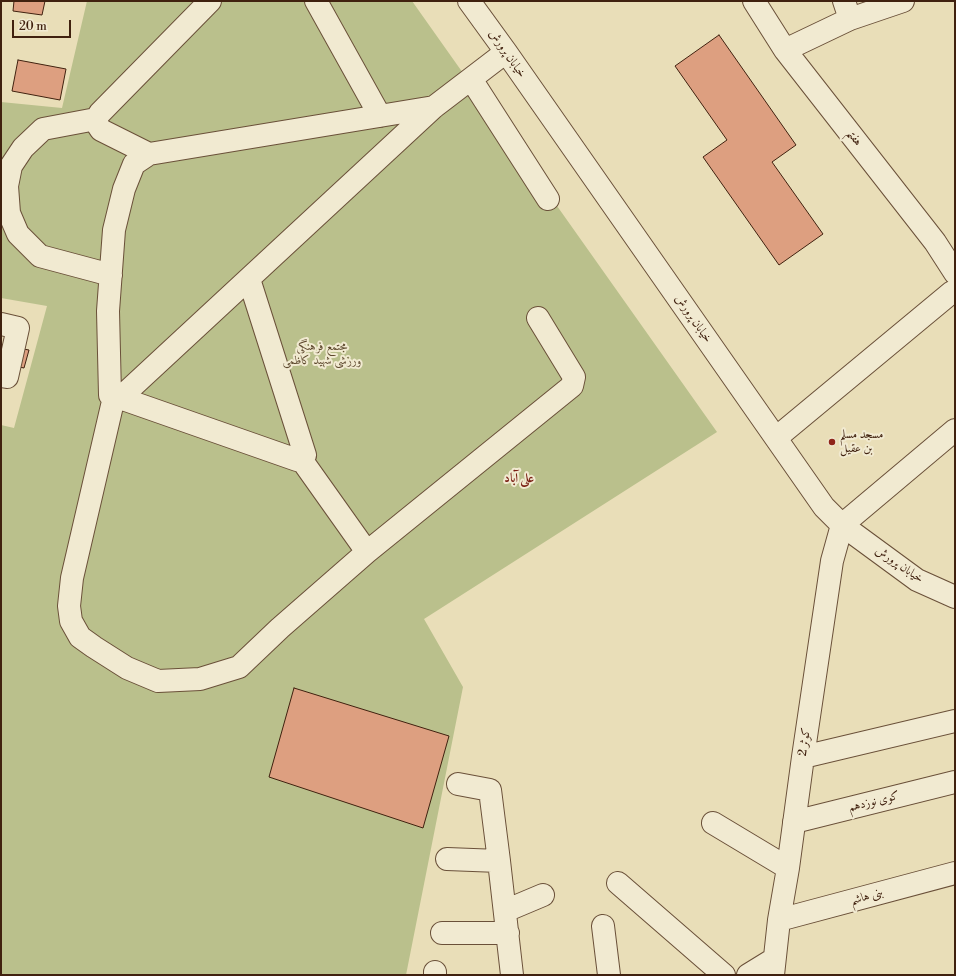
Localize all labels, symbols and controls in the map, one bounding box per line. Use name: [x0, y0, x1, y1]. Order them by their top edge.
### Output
scale bar: [14, 12, 73, 38]
text: 20 m: [19, 19, 47, 34]
street label: خیابان پرورش: [485, 27, 529, 81]
street label: هفتم: [843, 127, 865, 149]
street label: خیابان پرورش: [671, 292, 715, 346]
park label: مجتمع فرهنگی ورزشی شهید کاظمی: [282, 340, 362, 368]
place label: مسجد مسلم بن عقیل: [840, 428, 883, 456]
marker: مسجد مسلم بن عقیل: [827, 437, 837, 447]
district label: علی آباد: [504, 471, 534, 487]
street label: خیابان پرورش: [872, 544, 926, 586]
street label: کوثر 2: [796, 727, 814, 757]
street label: کوی نوزدهم: [847, 789, 901, 815]
street label: بنی هاشم: [849, 886, 885, 908]

